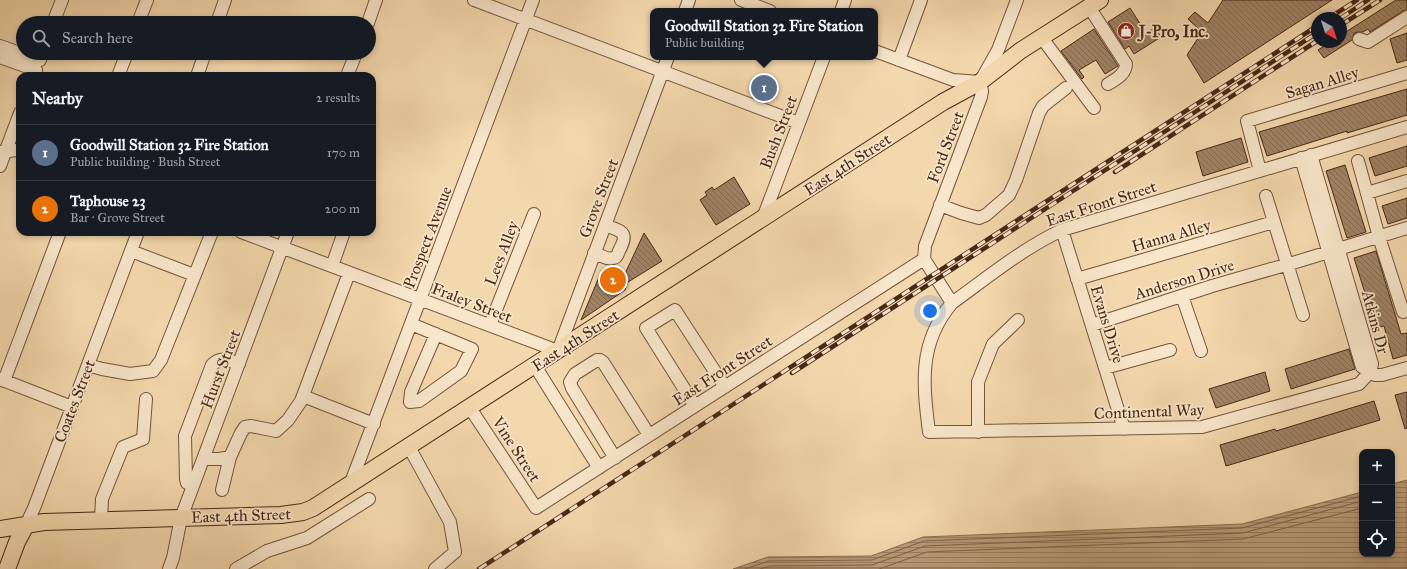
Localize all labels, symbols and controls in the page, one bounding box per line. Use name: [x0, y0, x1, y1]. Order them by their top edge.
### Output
popup: [650, 8, 878, 60]
north arrow: [1311, 12, 1347, 48]
search box: [16, 16, 376, 60]
text: Goodwill Station 32 Fire Station: [665, 17, 863, 35]
shop icon: J-Pro, Inc.: [1116, 21, 1136, 41]
place label: J-Pro, Inc.: [1137, 22, 1208, 42]
icon: search: [30, 27, 52, 49]
text: Search here: [62, 29, 133, 47]
text: Public building: [665, 35, 744, 51]
street label: Sagan Alley: [1283, 62, 1362, 104]
pin: 1: [751, 73, 777, 103]
text: Nearby: [32, 88, 83, 109]
text: 2 results: [316, 90, 360, 106]
street label: Bush Street: [756, 93, 801, 172]
street label: Ford Street: [923, 108, 968, 186]
street label: East 4th Street: [800, 129, 895, 200]
text: Goodwill Station 32 Fire Station: [70, 136, 269, 154]
text: 1: [42, 145, 48, 161]
text: 170 m: [327, 145, 360, 161]
text: Public building · Bush Street: [70, 154, 220, 170]
street label: Grove Street: [575, 156, 622, 240]
street label: East Front Street: [1044, 177, 1159, 230]
street label: Prospect Avenue: [399, 183, 456, 291]
text: Taphouse 23: [70, 192, 145, 210]
text: 2: [42, 201, 48, 217]
text: 200 m: [325, 201, 360, 217]
text: Bar · Grove Street: [70, 210, 165, 226]
street label: Hanna Alley: [1129, 215, 1213, 256]
street label: Lees Alley: [480, 218, 523, 288]
street label: Anderson Drive: [1131, 255, 1237, 304]
pin: 2: [600, 265, 626, 295]
street label: Fraley Street: [429, 278, 515, 327]
street label: Evans Drive: [1087, 283, 1128, 366]
street label: Atkins Dr: [1358, 287, 1393, 356]
your location: [920, 301, 940, 321]
street label: East 4th Street: [528, 305, 623, 376]
street label: Hurst Street: [197, 327, 244, 411]
street label: East Front Street: [669, 331, 776, 410]
street label: Coates Street: [50, 357, 99, 445]
street label: Continental Way: [1094, 400, 1205, 423]
street label: Vine Street: [488, 412, 545, 486]
map controls: [1359, 449, 1395, 557]
button: +: [1359, 449, 1395, 485]
button: −: [1359, 485, 1395, 521]
street label: East 4th Street: [191, 504, 292, 527]
button: locate: [1359, 521, 1395, 557]

